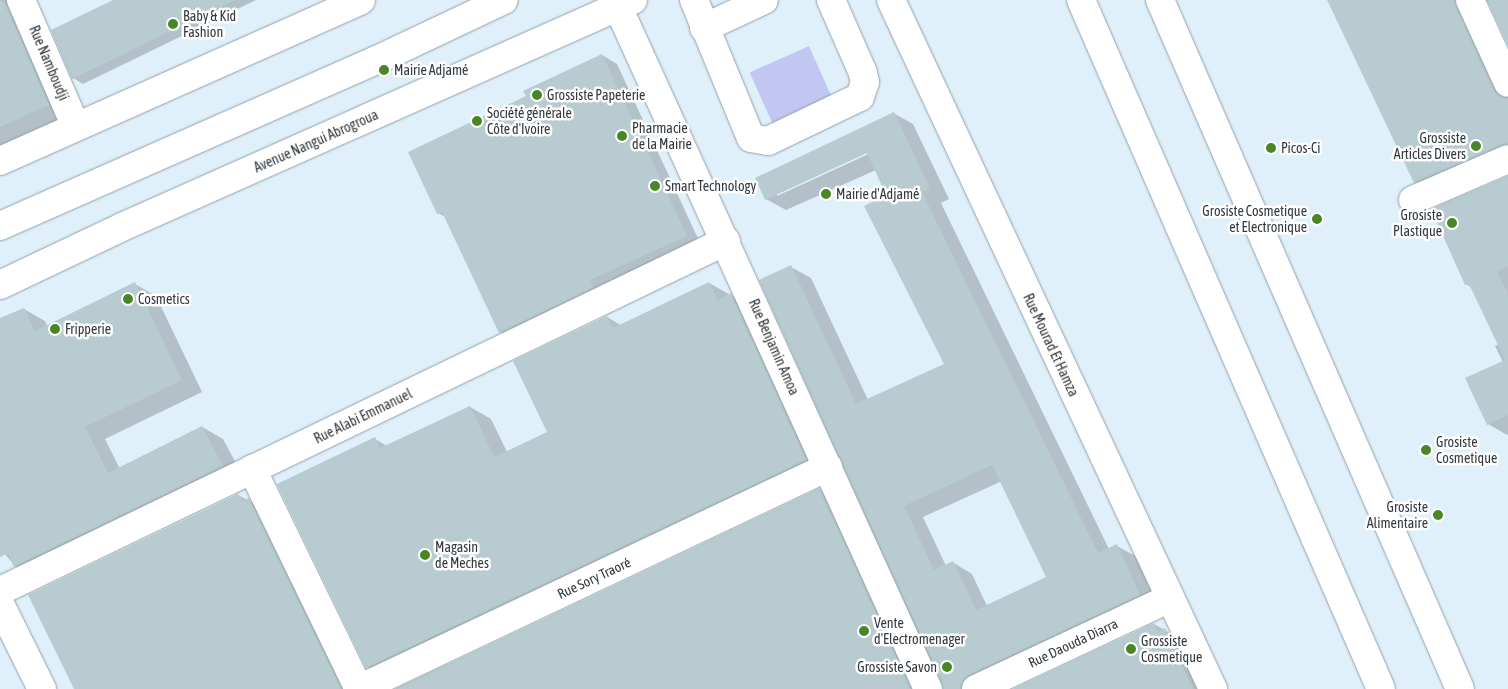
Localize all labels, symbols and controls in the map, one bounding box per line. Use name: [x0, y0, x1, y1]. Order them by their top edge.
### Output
place label: Baby & Kid Fashion: [183, 8, 236, 40]
marker: Baby & Kid Fashion: [167, 18, 179, 30]
street label: Rue Namboudji: [26, 23, 72, 103]
place label: Mairie Adjamé: [394, 62, 468, 78]
marker: Mairie Adjamé: [378, 64, 390, 76]
place label: Grossiste Papeterie: [547, 87, 645, 103]
marker: Grossiste Papeterie: [531, 89, 543, 101]
place label: Société générale Côte d'Ivoire: [487, 105, 572, 138]
street label: Avenue Nangui Abrogroua: [251, 106, 381, 176]
marker: Société générale Côte d'Ivoire: [471, 115, 483, 127]
place label: Pharmacie de la Mairie: [632, 120, 692, 152]
marker: Pharmacie de la Mairie: [616, 130, 628, 142]
place label: Grossiste Articles Divers: [1394, 130, 1466, 162]
place label: Picos-Ci: [1281, 140, 1321, 156]
marker: Grossiste Articles Divers: [1470, 140, 1482, 152]
marker: Picos-Ci: [1265, 142, 1277, 154]
place label: Smart Technology: [665, 178, 756, 194]
marker: Smart Technology: [649, 180, 661, 192]
place label: Mairie d'Adjamé: [836, 186, 919, 202]
marker: Mairie d'Adjamé: [820, 188, 832, 200]
place label: Grosiste Cosmetique et Electronique: [1202, 203, 1307, 236]
place label: Grosiste Plastique: [1393, 207, 1442, 240]
marker: Grosiste Cosmetique et Electronique: [1311, 213, 1323, 225]
marker: Grosiste Plastique: [1446, 217, 1458, 229]
place label: Cosmetics: [138, 291, 190, 307]
street label: Rue Mourad Et Hamza: [1020, 291, 1082, 399]
marker: Cosmetics: [122, 293, 134, 305]
street label: Rue Benjamin Amoa: [745, 296, 803, 398]
place label: Fripperie: [65, 321, 111, 337]
marker: Fripperie: [49, 323, 61, 335]
street label: Rue Alabi Emmanuel: [311, 385, 415, 447]
place label: Grosiste Cosmetique: [1436, 434, 1497, 467]
marker: Grosiste Cosmetique: [1420, 444, 1432, 456]
place label: Grosiste Alimentaire: [1367, 499, 1428, 532]
marker: Grosiste Alimentaire: [1432, 509, 1444, 521]
place label: Magasin de Meches: [435, 539, 489, 572]
marker: Magasin de Meches: [419, 549, 431, 561]
street label: Rue Sory Traoré: [555, 554, 633, 602]
place label: Vente d'Electromenager: [874, 615, 965, 648]
street label: Rue Daouda Diarra: [1026, 615, 1120, 671]
marker: Vente d'Electromenager: [858, 625, 870, 637]
place label: Grossiste Cosmetique: [1141, 633, 1202, 666]
marker: Grossiste Cosmetique: [1125, 643, 1137, 655]
place label: Grossiste Savon: [857, 659, 937, 675]
marker: Grossiste Savon: [941, 661, 953, 673]

